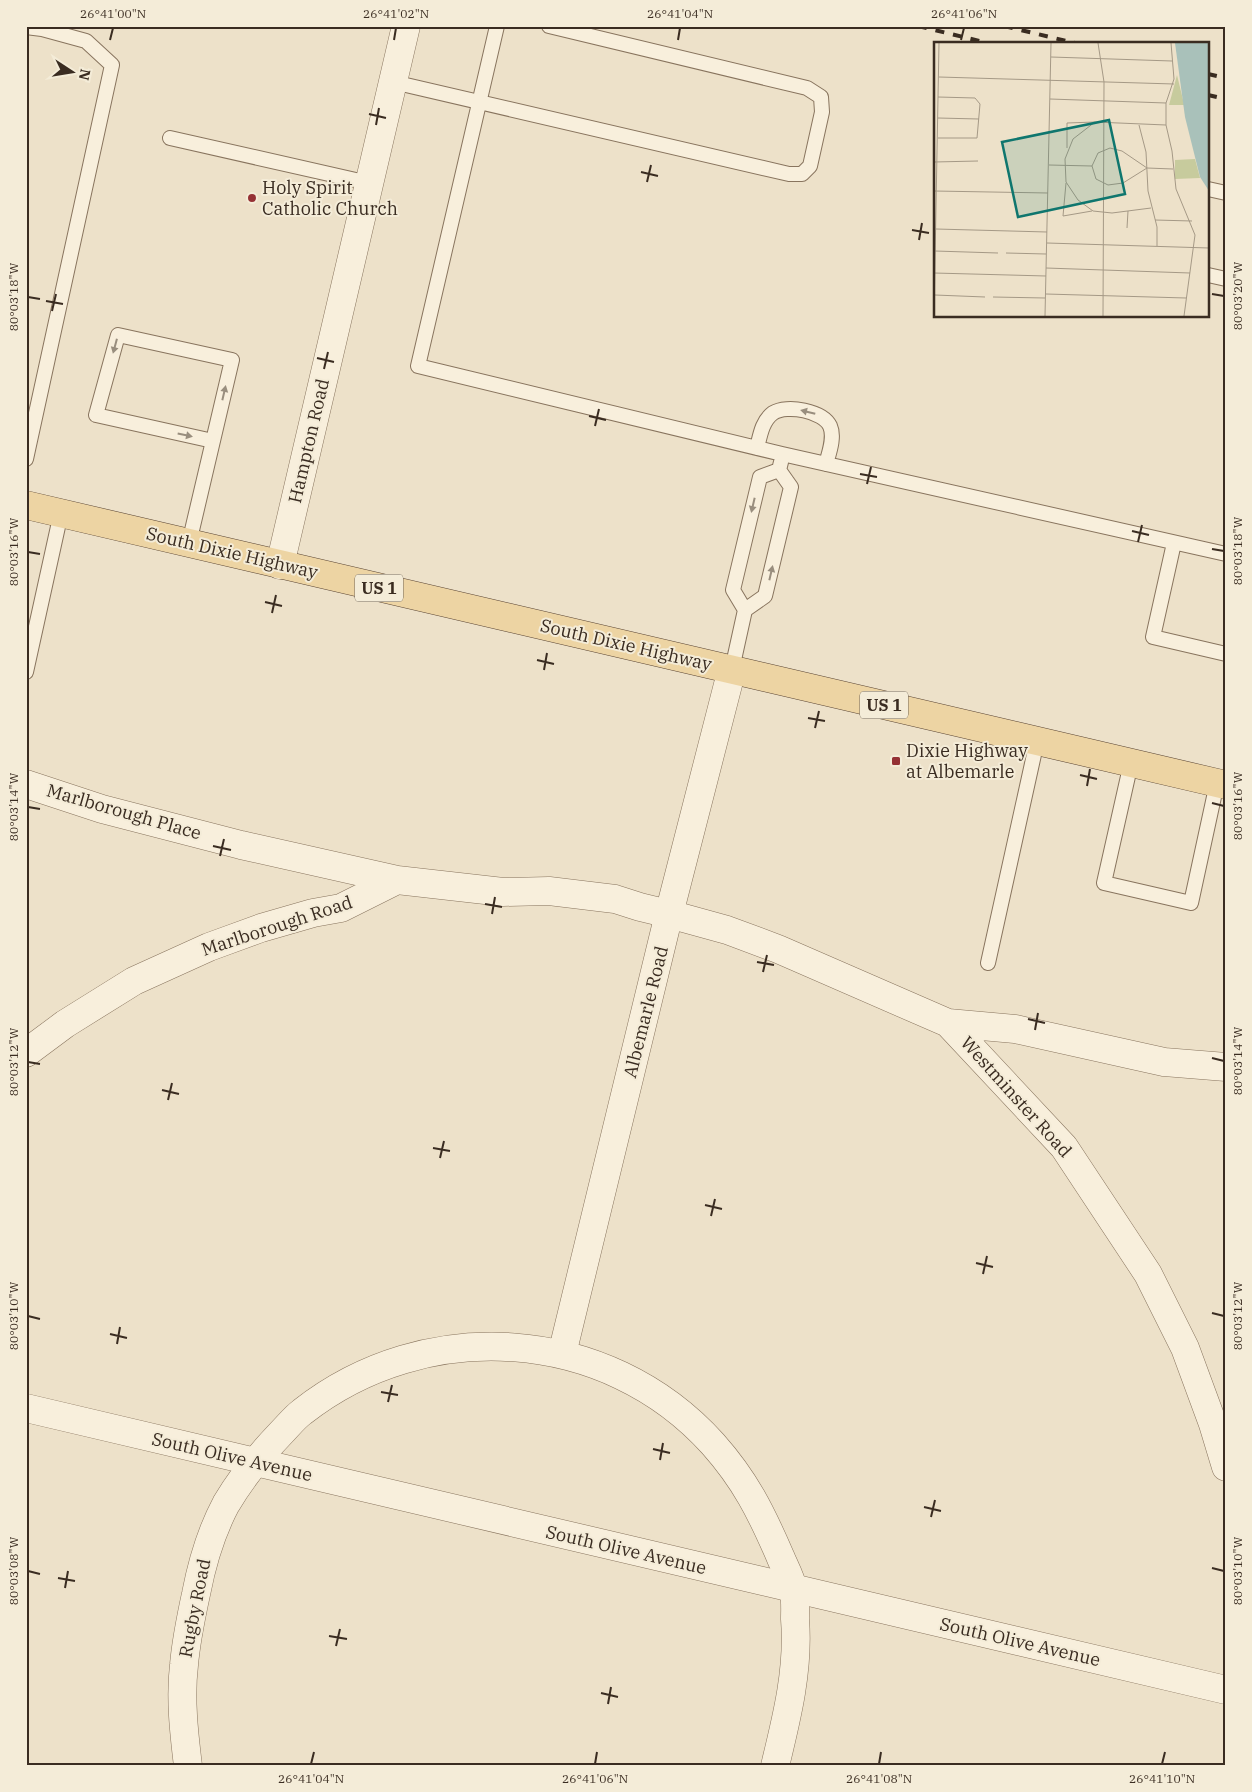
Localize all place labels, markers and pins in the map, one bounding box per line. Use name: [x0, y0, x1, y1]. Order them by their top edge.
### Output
place label: Holy Spirit Catholic Church: [262, 176, 398, 220]
marker: Holy Spirit Catholic Church: [246, 192, 258, 204]
place label: Dixie Highway at Albemarle: [906, 739, 1028, 783]
marker: Dixie Highway at Albemarle: [890, 755, 902, 767]

